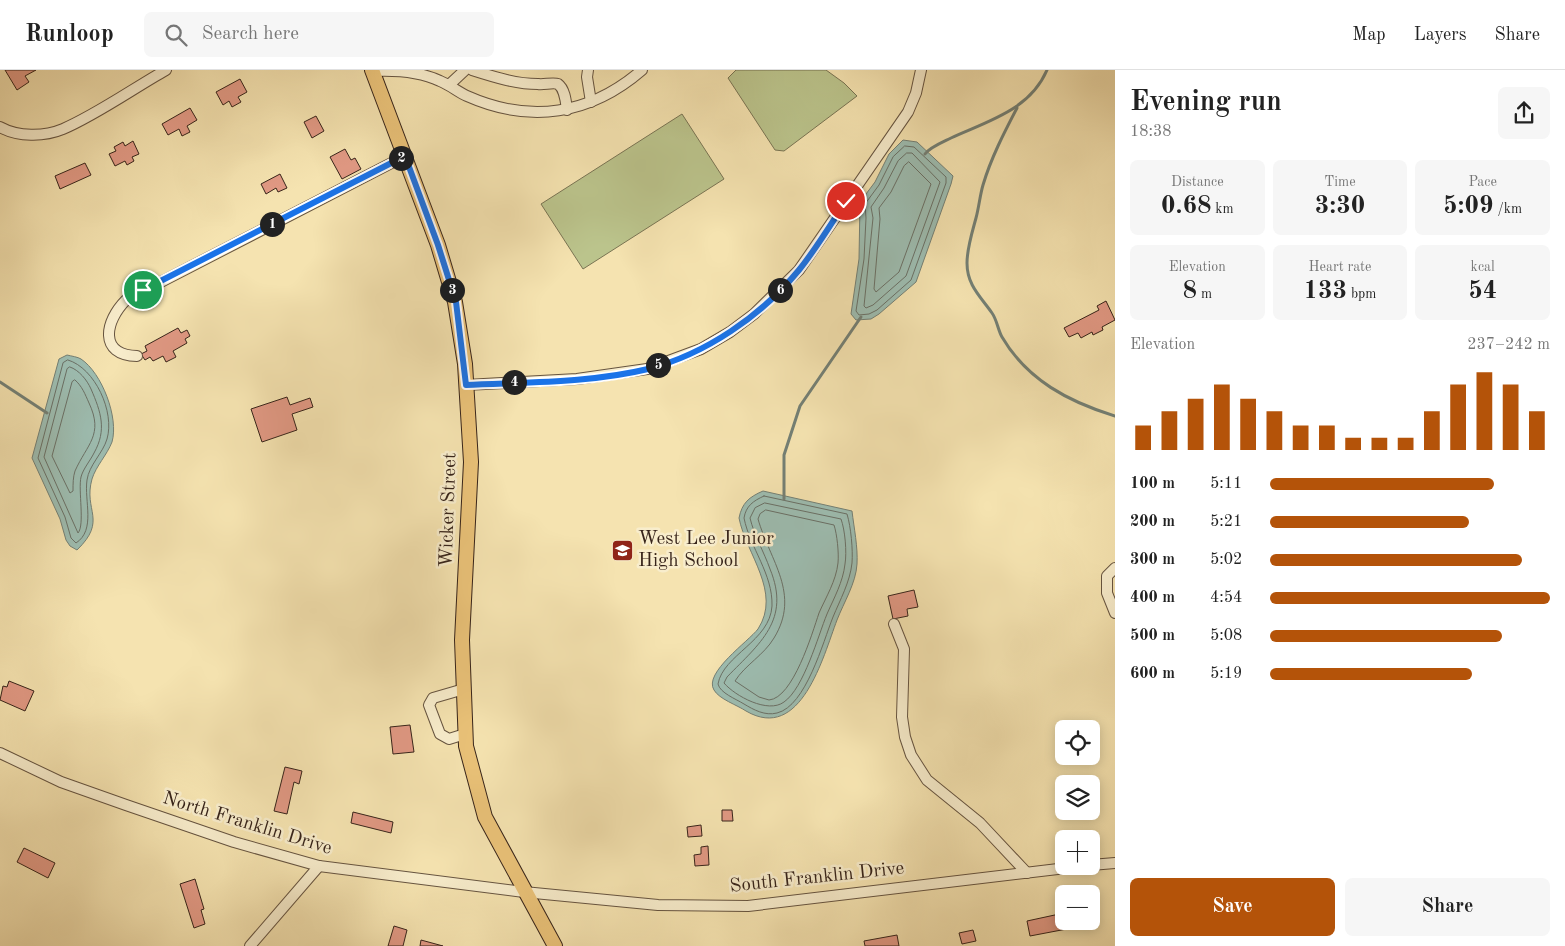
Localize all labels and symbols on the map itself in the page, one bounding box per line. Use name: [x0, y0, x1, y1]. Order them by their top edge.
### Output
pin: 2: [388, 146, 414, 170]
pin: [825, 180, 867, 222]
pin: 1: [260, 212, 284, 236]
pin: [122, 269, 164, 311]
pin: 3: [440, 278, 464, 302]
pin: 6: [768, 278, 792, 302]
pin: 5: [646, 352, 670, 378]
pin: 4: [502, 370, 526, 394]
street label: Wicker Street: [437, 452, 461, 568]
place label: West Lee Junior High School: [638, 530, 774, 571]
school or university icon: West Lee Junior High School: [610, 538, 634, 562]
street label: North Franklin Drive: [160, 789, 334, 859]
street label: South Franklin Drive: [729, 859, 905, 897]

